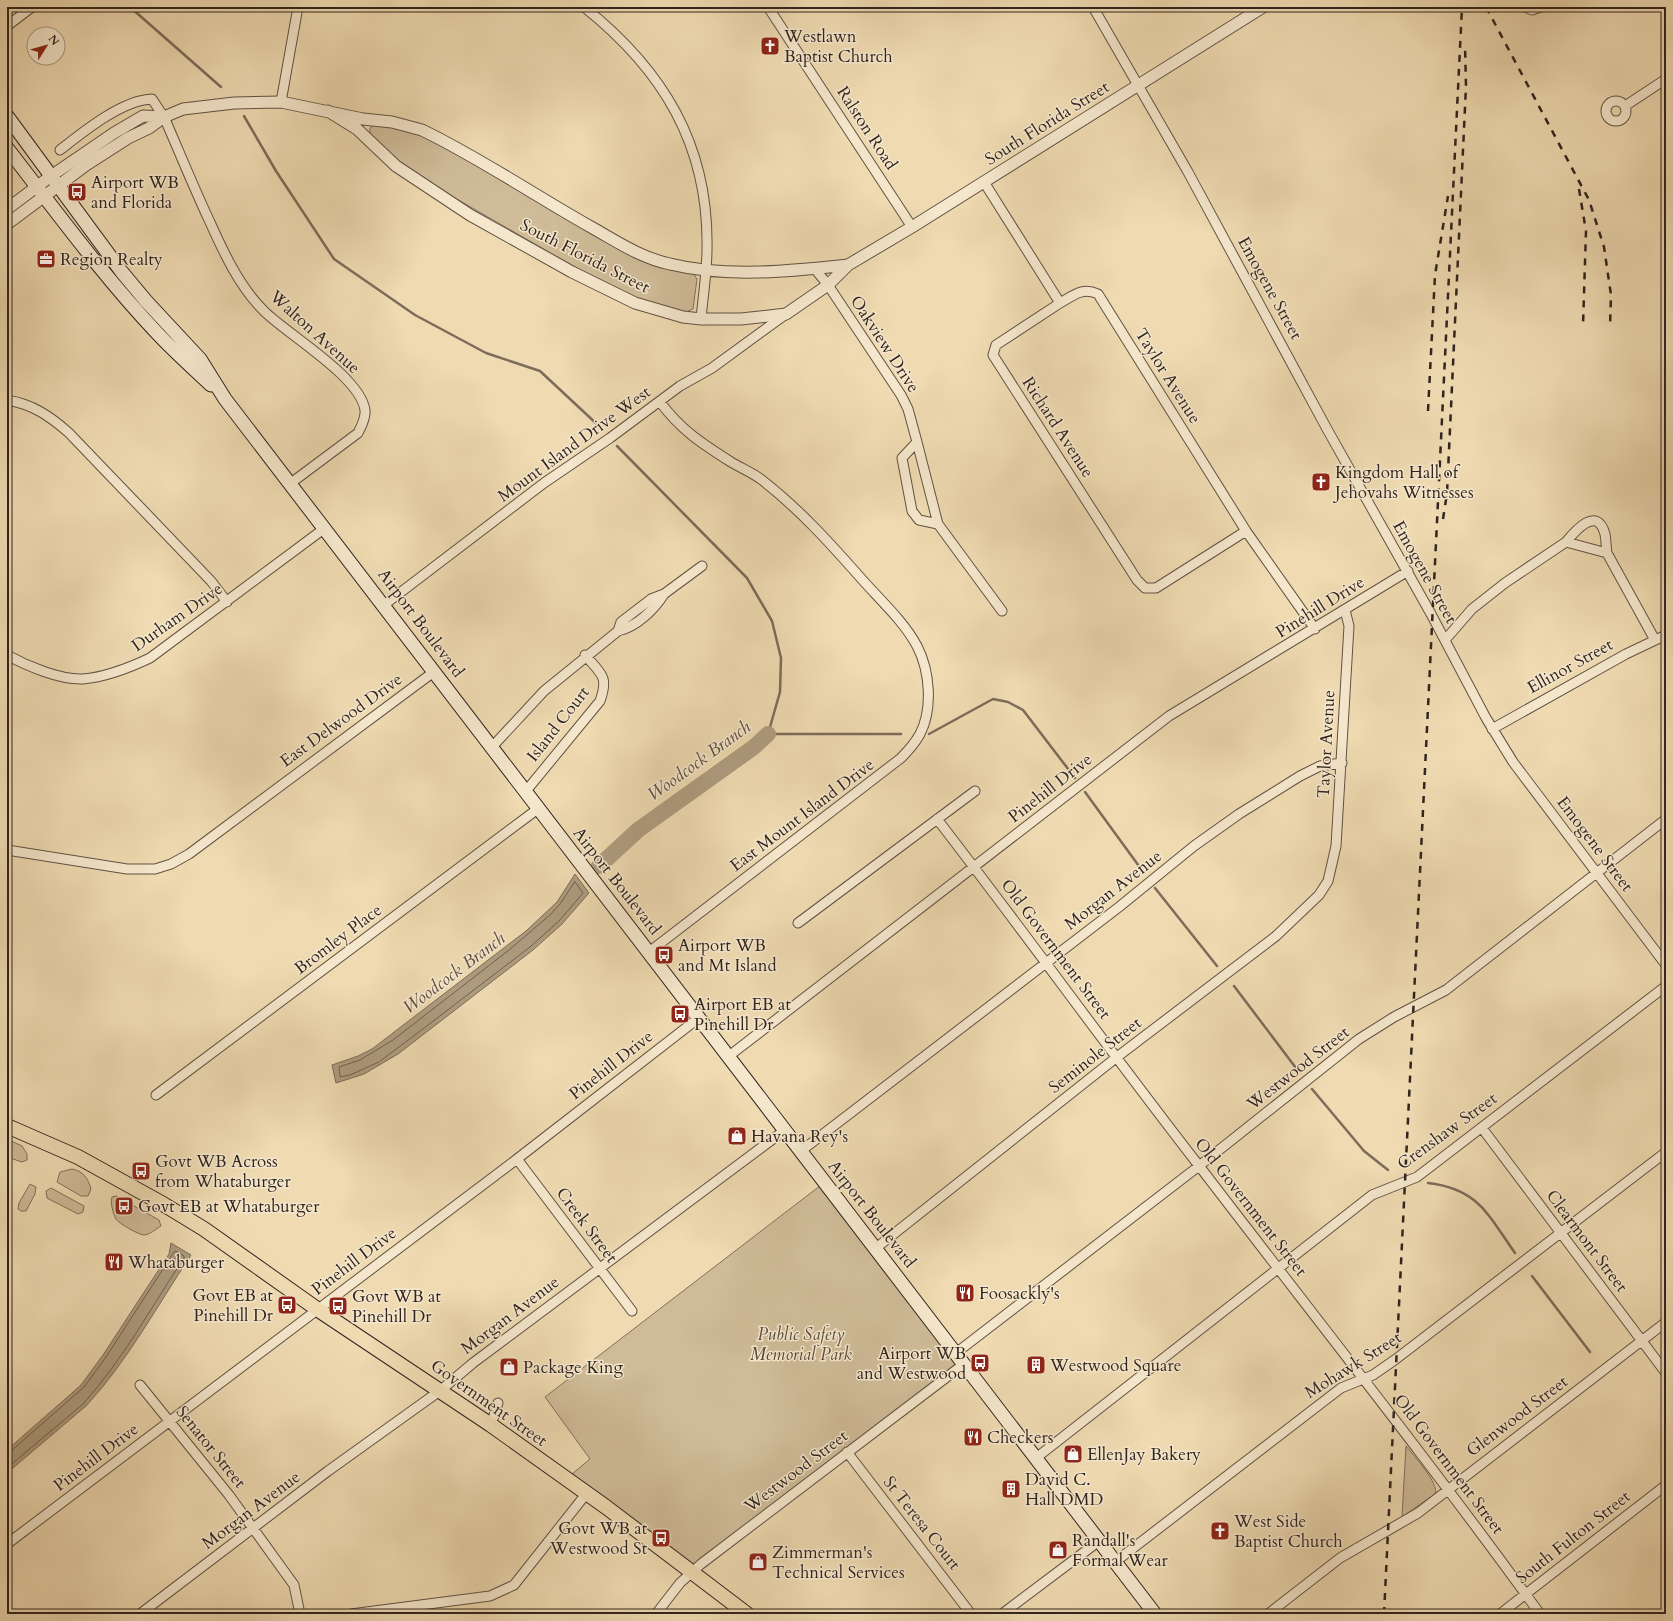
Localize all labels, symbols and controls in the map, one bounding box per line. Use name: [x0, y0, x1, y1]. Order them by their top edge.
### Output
place label: Westlawn Baptist Church: [783, 25, 893, 68]
north arrow: [26, 26, 66, 66]
text: N: [45, 32, 63, 49]
church icon: Westlawn Baptist Church: [759, 35, 781, 57]
street label: South Florida Street: [981, 75, 1114, 170]
street label: Ralston Road: [831, 82, 903, 174]
place label: Airport WB and Florida: [91, 171, 179, 214]
bus stop icon: Airport WB and Florida: [66, 181, 88, 203]
street label: South Florida Street: [516, 213, 654, 299]
street label: Emogene Street: [1232, 233, 1308, 344]
office icon: Region Realty: [35, 248, 57, 270]
place label: Region Realty: [60, 248, 163, 271]
street label: Walton Avenue: [264, 285, 365, 379]
street label: Oakview Drive: [845, 291, 925, 397]
street label: Taylor Avenue: [1130, 324, 1206, 428]
street label: Richard Avenue: [1017, 372, 1099, 482]
street label: Mount Island Drive West: [493, 380, 656, 507]
place label: Kingdom Hall of Jehovahs Witnesses: [1332, 461, 1474, 504]
church icon: Kingdom Hall of Jehovahs Witnesses: [1310, 471, 1332, 493]
street label: Emogene Street: [1387, 517, 1463, 628]
street label: Airport Boulevard: [372, 564, 470, 682]
street label: Pinehill Drive: [1271, 571, 1369, 643]
street label: Durham Drive: [127, 577, 227, 657]
street label: Ellinor Street: [1523, 633, 1617, 699]
street label: East Delwood Drive: [275, 668, 407, 772]
street label: Island Court: [521, 681, 595, 766]
street label: Taylor Avenue: [1312, 689, 1340, 799]
water label: Woodcock Branch: [642, 715, 756, 807]
street label: Pinehill Drive: [1003, 748, 1097, 828]
street label: East Mount Island Drive: [725, 753, 879, 877]
street label: Emogene Street: [1551, 791, 1639, 897]
street label: Airport Boulevard: [568, 822, 666, 940]
street label: Morgan Avenue: [1060, 845, 1166, 935]
street label: Old Government Street: [996, 874, 1117, 1024]
street label: Bromley Place: [290, 898, 386, 980]
water label: Woodcock Branch: [398, 926, 511, 1020]
place label: Airport WB and Mt Island: [678, 934, 776, 977]
bus stop icon: Airport WB and Mt Island: [653, 944, 675, 966]
place label: Airport EB at Pinehill Dr: [694, 993, 791, 1036]
bus stop icon: Airport EB at Pinehill Dr: [669, 1003, 691, 1025]
street label: Seminole Street: [1044, 1011, 1147, 1098]
street label: Westwood Street: [1241, 1020, 1354, 1116]
street label: Pinehill Drive: [564, 1025, 658, 1105]
street label: Crenshaw Street: [1392, 1087, 1502, 1175]
shop icon: Havana Rey's: [726, 1125, 748, 1147]
place label: Havana Rey's: [751, 1125, 848, 1148]
street label: Old Government Street: [1190, 1133, 1313, 1282]
place label: Govt WB Across from Whataburger: [155, 1150, 292, 1193]
street label: Airport Boulevard: [823, 1155, 921, 1273]
bus stop icon: Govt WB Across from Whataburger: [130, 1160, 152, 1182]
street label: Creek Street: [551, 1182, 623, 1268]
street label: Clearmont Street: [1541, 1185, 1633, 1297]
bus stop icon: Govt EB at Whataburger: [113, 1195, 135, 1217]
place label: Govt EB at Whataburger: [138, 1195, 320, 1218]
street label: Pinehill Drive: [307, 1222, 401, 1300]
restaurant icon: Whataburger: [103, 1251, 125, 1273]
place label: Whataburger: [127, 1251, 225, 1274]
street label: Morgan Avenue: [456, 1270, 564, 1360]
restaurant icon: Foosackly's: [954, 1282, 976, 1304]
place label: Foosackly's: [979, 1282, 1060, 1305]
place label: Govt EB at Pinehill Dr: [192, 1284, 274, 1327]
place label: Govt WB at Pinehill Dr: [352, 1285, 441, 1328]
bus stop icon: Govt EB at Pinehill Dr: [276, 1294, 298, 1316]
bus stop icon: Govt WB at Pinehill Dr: [327, 1295, 349, 1317]
park label: Public Safety Memorial Park: [750, 1323, 853, 1366]
street label: Mohawk Street: [1300, 1326, 1406, 1404]
place label: Airport WB and Westwood: [857, 1342, 966, 1385]
bus stop icon: Airport WB and Westwood: [969, 1352, 991, 1374]
street label: Government Street: [426, 1354, 552, 1452]
building icon: Westwood Square: [1025, 1354, 1047, 1376]
place label: Westwood Square: [1049, 1354, 1181, 1377]
shop icon: Package King: [498, 1356, 520, 1378]
place label: Package King: [523, 1356, 624, 1379]
street label: Glenwood Street: [1461, 1370, 1573, 1462]
street label: Old Government Street: [1389, 1389, 1510, 1539]
street label: Senator Street: [171, 1401, 252, 1493]
street label: Pinehill Drive: [49, 1418, 143, 1496]
street label: Westwood Street: [739, 1424, 853, 1518]
restaurant icon: Checkers: [962, 1426, 984, 1448]
place label: Checkers: [987, 1426, 1054, 1449]
shop icon: EllenJay Bakery: [1062, 1443, 1084, 1465]
place label: EllenJay Bakery: [1087, 1443, 1201, 1466]
street label: Morgan Avenue: [197, 1465, 305, 1555]
place label: David C. Hall DMD: [1025, 1468, 1104, 1511]
street label: St Teresa Court: [878, 1471, 966, 1575]
building icon: David C. Hall DMD: [1000, 1478, 1022, 1500]
street label: South Fulton Street: [1511, 1485, 1635, 1589]
place label: West Side Baptist Church: [1233, 1510, 1343, 1553]
place label: Govt WB at Westwood St: [549, 1517, 648, 1560]
church icon: West Side Baptist Church: [1209, 1520, 1231, 1542]
bus stop icon: Govt WB at Westwood St: [650, 1527, 672, 1549]
place label: Randall's Formal Wear: [1072, 1529, 1169, 1572]
shop icon: Randall's Formal Wear: [1047, 1539, 1069, 1561]
place label: Zimmerman's Technical Services: [772, 1541, 905, 1584]
shop icon: Zimmerman's Technical Services: [747, 1551, 769, 1573]

